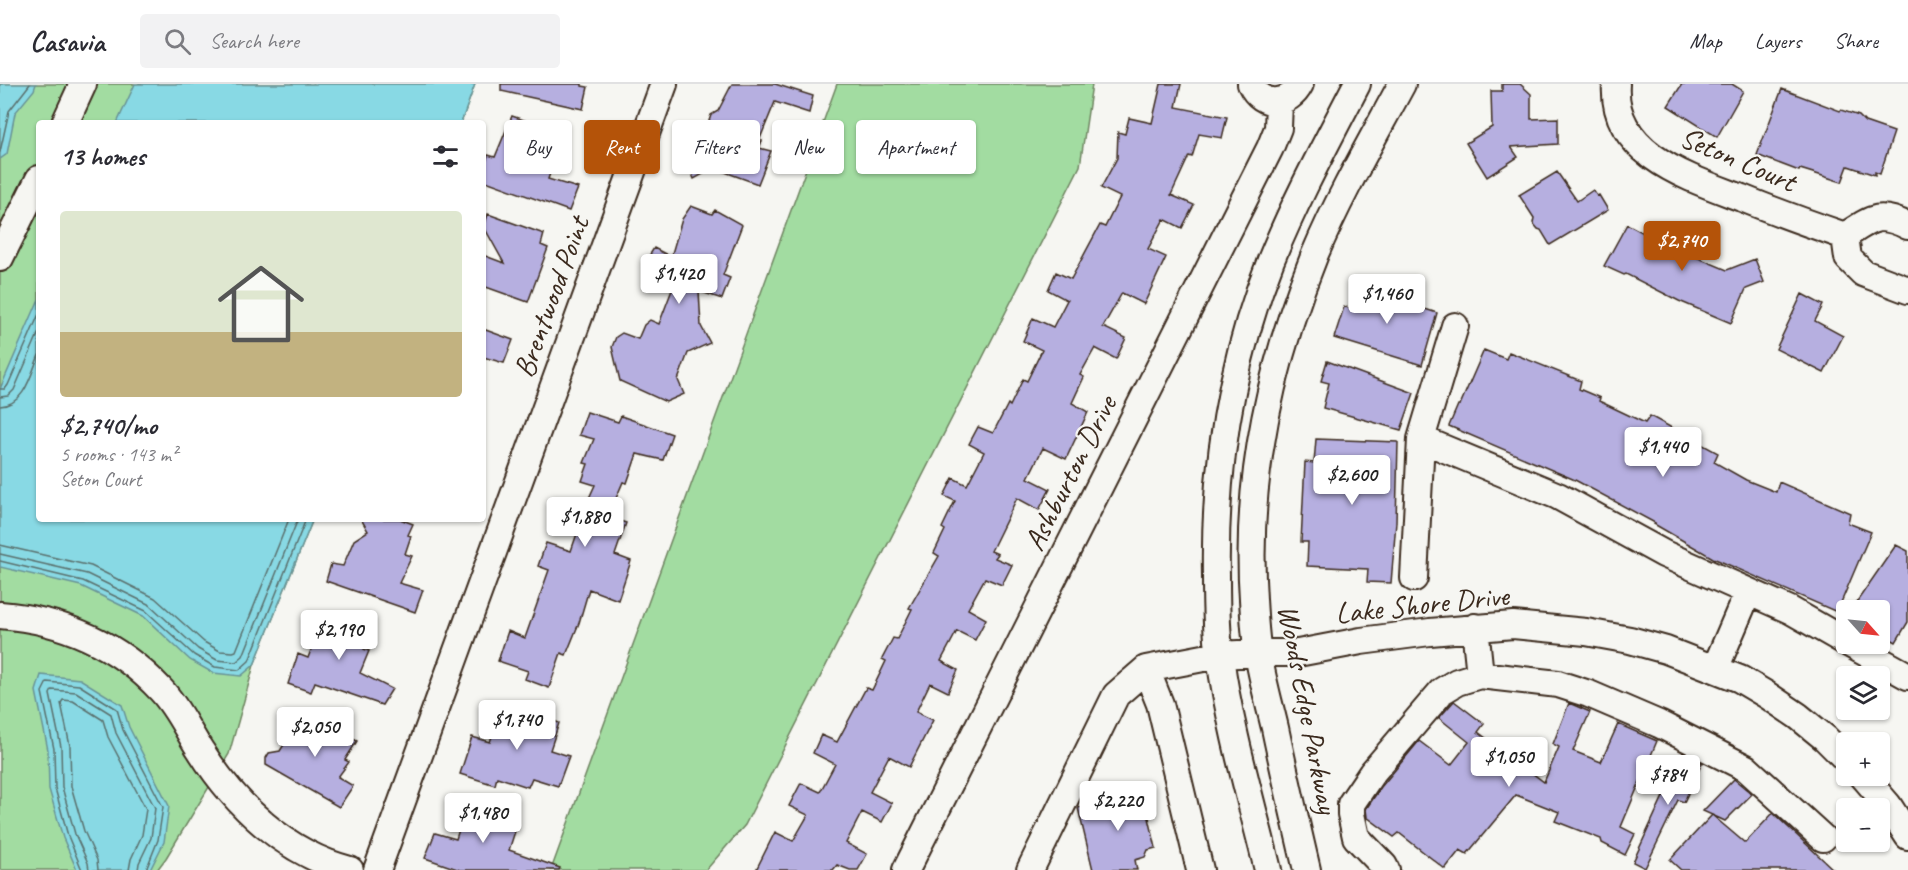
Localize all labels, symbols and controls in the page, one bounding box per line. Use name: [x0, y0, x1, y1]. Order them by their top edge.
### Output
search box: [140, 14, 560, 68]
text: Casavia: [30, 24, 104, 59]
icon: search: [161, 25, 194, 58]
text: Search here: [209, 27, 299, 55]
text: Map: [1689, 28, 1722, 54]
text: Layers: [1755, 28, 1801, 54]
text: Share: [1834, 28, 1878, 54]
street label: Seton Court: [1674, 118, 1804, 202]
chip: Buy: [504, 120, 572, 174]
chip: Rent: [584, 120, 660, 174]
chip: Filters: [672, 120, 760, 174]
chip: New: [772, 120, 844, 174]
chip: Apartment: [856, 120, 976, 174]
text: 13 homes: [60, 140, 145, 173]
icon: filters: [429, 140, 462, 173]
street label: Brentwood Point: [504, 209, 599, 382]
pin: $2,740: [1633, 221, 1731, 272]
text: $2,740: [1658, 228, 1706, 253]
icon: home: [207, 250, 315, 358]
pin: $1,420: [630, 254, 728, 305]
text: $1,420: [655, 261, 703, 286]
pin: $1,460: [1338, 274, 1436, 325]
text: $1,460: [1362, 281, 1412, 306]
street label: Ashburton Drive: [1015, 387, 1126, 557]
text: $2,740/mo: [60, 409, 157, 442]
pin: $1,440: [1614, 427, 1712, 478]
text: $1,440: [1639, 434, 1687, 459]
text: 5 rooms · 143 m²: [60, 442, 177, 467]
pin: $2,600: [1303, 455, 1401, 506]
text: $2,600: [1327, 462, 1377, 487]
text: Seton Court: [60, 467, 141, 492]
pin: $1,880: [536, 497, 634, 548]
text: $1,880: [561, 504, 609, 529]
street label: Lake Shore Drive: [1334, 576, 1513, 632]
north arrow: [1836, 600, 1890, 654]
map controls: [1836, 600, 1890, 852]
street label: Woods Edge Parkway: [1269, 602, 1347, 818]
pin: $2,190: [290, 610, 388, 661]
text: $2,190: [315, 617, 363, 642]
button: layers: [1836, 666, 1890, 720]
pin: $1,740: [468, 700, 566, 751]
pin: $2,050: [266, 707, 364, 758]
text: $1,740: [493, 707, 541, 732]
text: $2,050: [291, 714, 339, 739]
button: +: [1836, 732, 1890, 786]
pin: $1,050: [1460, 737, 1558, 788]
text: $1,050: [1485, 744, 1533, 769]
pin: $784: [1632, 755, 1704, 806]
text: $784: [1650, 762, 1686, 787]
pin: $2,220: [1069, 781, 1167, 832]
text: $2,220: [1094, 788, 1142, 813]
pin: $1,480: [434, 793, 532, 844]
button: −: [1836, 798, 1890, 852]
text: $1,480: [459, 800, 507, 825]

